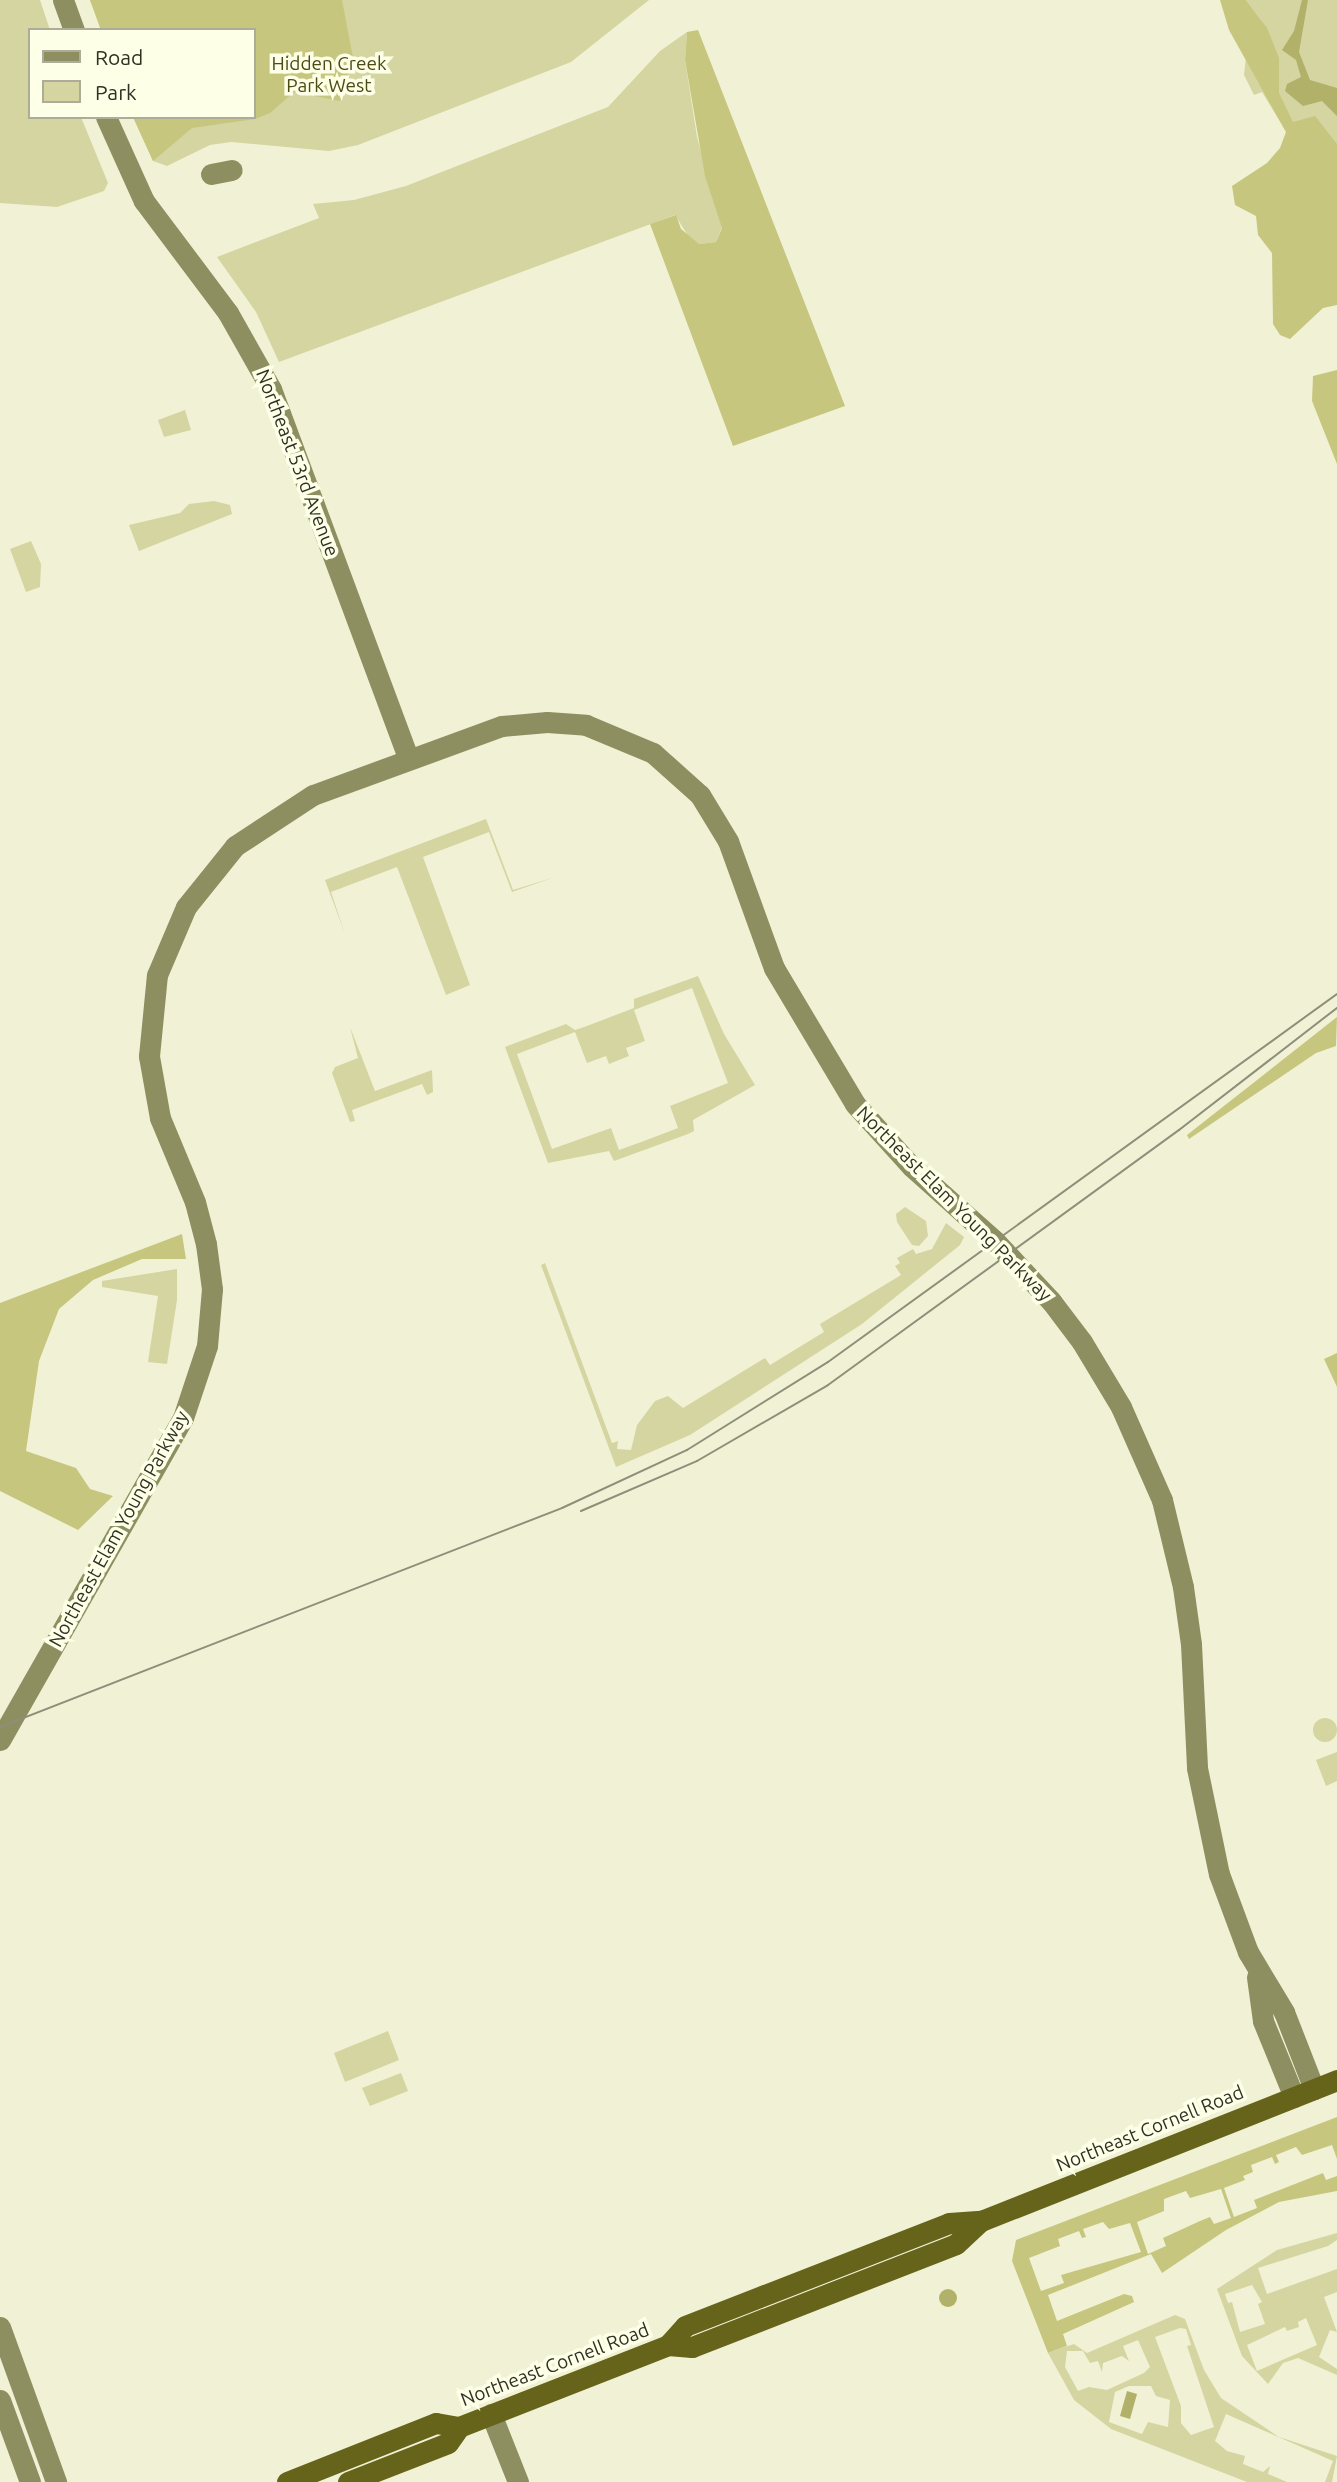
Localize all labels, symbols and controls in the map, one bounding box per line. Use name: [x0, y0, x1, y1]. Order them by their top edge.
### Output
legend: [28, 28, 256, 119]
text: Road: [95, 45, 143, 69]
park label: Hidden Creek Park West: [271, 53, 387, 97]
text: Park: [95, 80, 137, 104]
street label: Northeast 53rd Avenue: [251, 366, 343, 560]
street label: Northeast Elam Young Parkway: [852, 1102, 1056, 1306]
street label: Northeast Elam Young Parkway: [44, 1407, 194, 1651]
street label: Northeast Cornell Road: [1053, 2081, 1247, 2177]
street label: Northeast Cornell Road: [458, 2319, 652, 2411]

